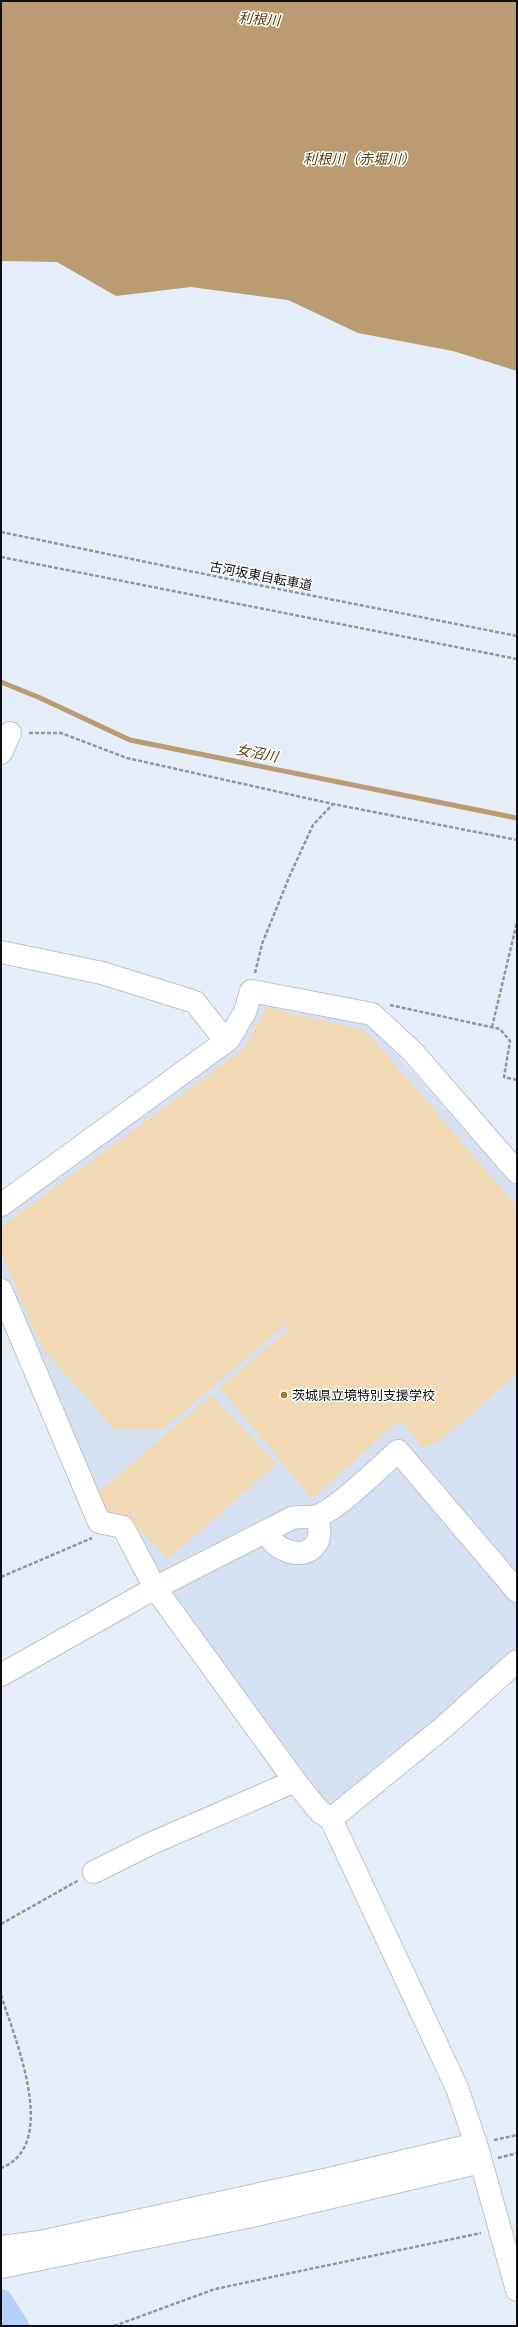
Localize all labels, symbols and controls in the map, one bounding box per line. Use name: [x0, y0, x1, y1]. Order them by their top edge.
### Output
water label: 利根川: [237, 10, 283, 29]
water label: 利根川（赤堀川）: [303, 151, 415, 167]
street label: 古河坂東自転車道: [209, 559, 313, 593]
water label: 女沼川: [235, 741, 281, 765]
place label: 茨城県立境特別支援学校: [292, 1388, 435, 1403]
marker: 茨城県立境特別支援学校: [279, 1390, 289, 1400]

